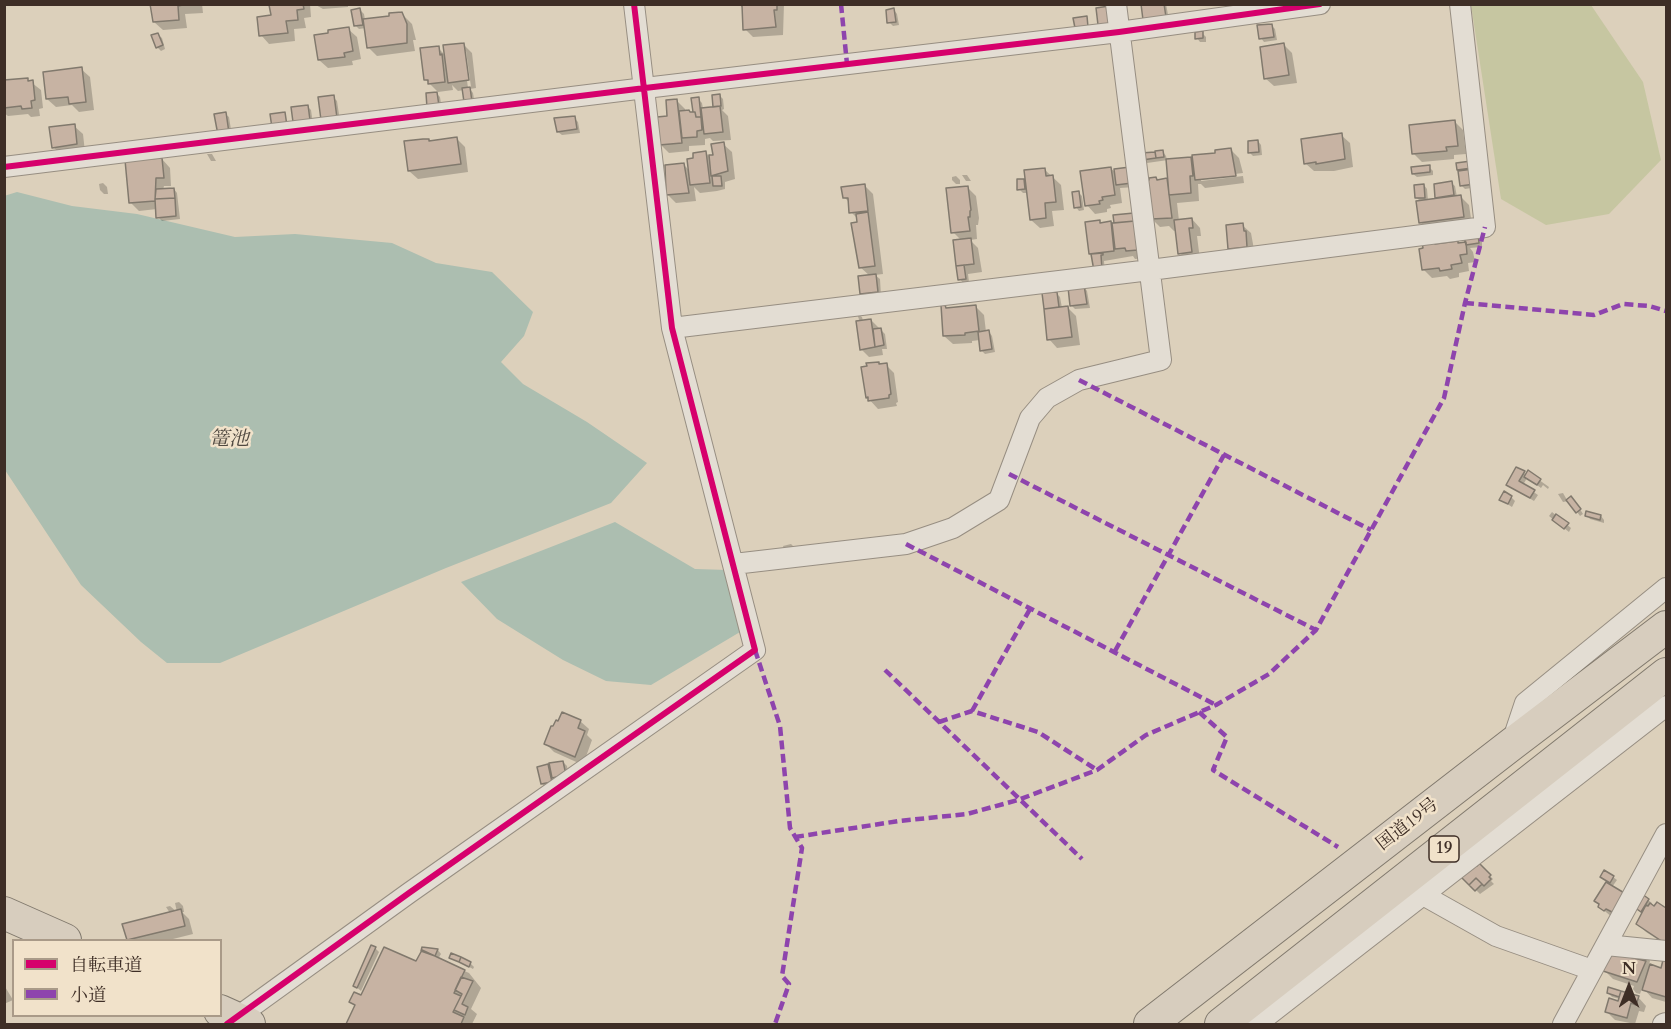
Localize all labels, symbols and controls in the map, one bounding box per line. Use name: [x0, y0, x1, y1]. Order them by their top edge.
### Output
water label: 篭池: [209, 428, 249, 452]
street label: 国道19号: [1373, 794, 1443, 856]
road number: 19: [1429, 836, 1459, 862]
legend: [12, 939, 222, 1017]
text: 自転車道: [70, 953, 142, 978]
north arrow: [1599, 957, 1659, 1017]
text: N: [1622, 958, 1636, 980]
text: 小道: [70, 983, 106, 1008]

